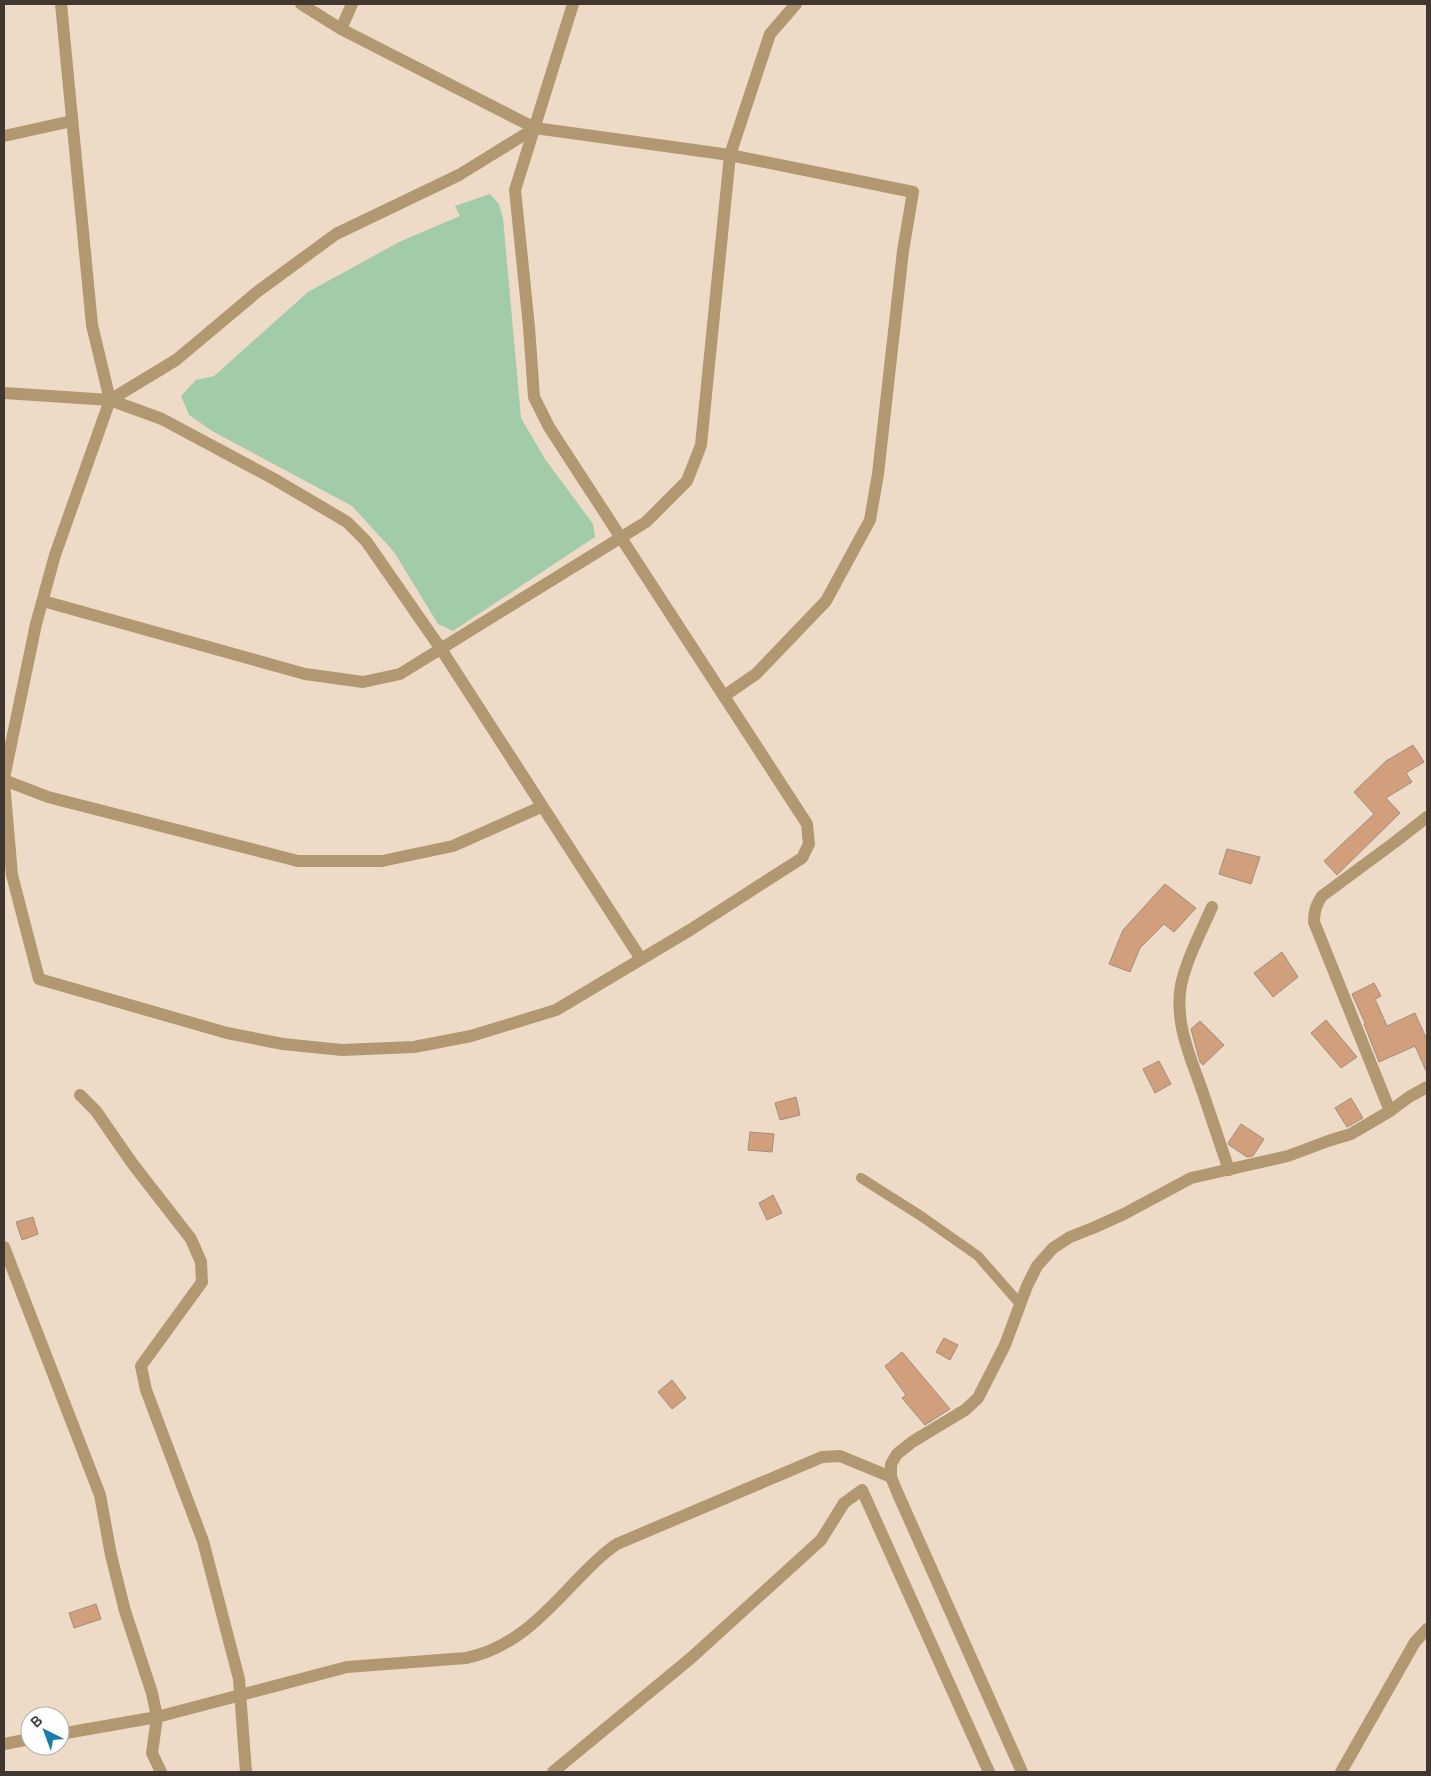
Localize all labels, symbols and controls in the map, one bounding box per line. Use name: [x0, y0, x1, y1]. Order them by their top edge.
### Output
north arrow: [20, 1706, 70, 1756]
text: B: [27, 1712, 46, 1731]

